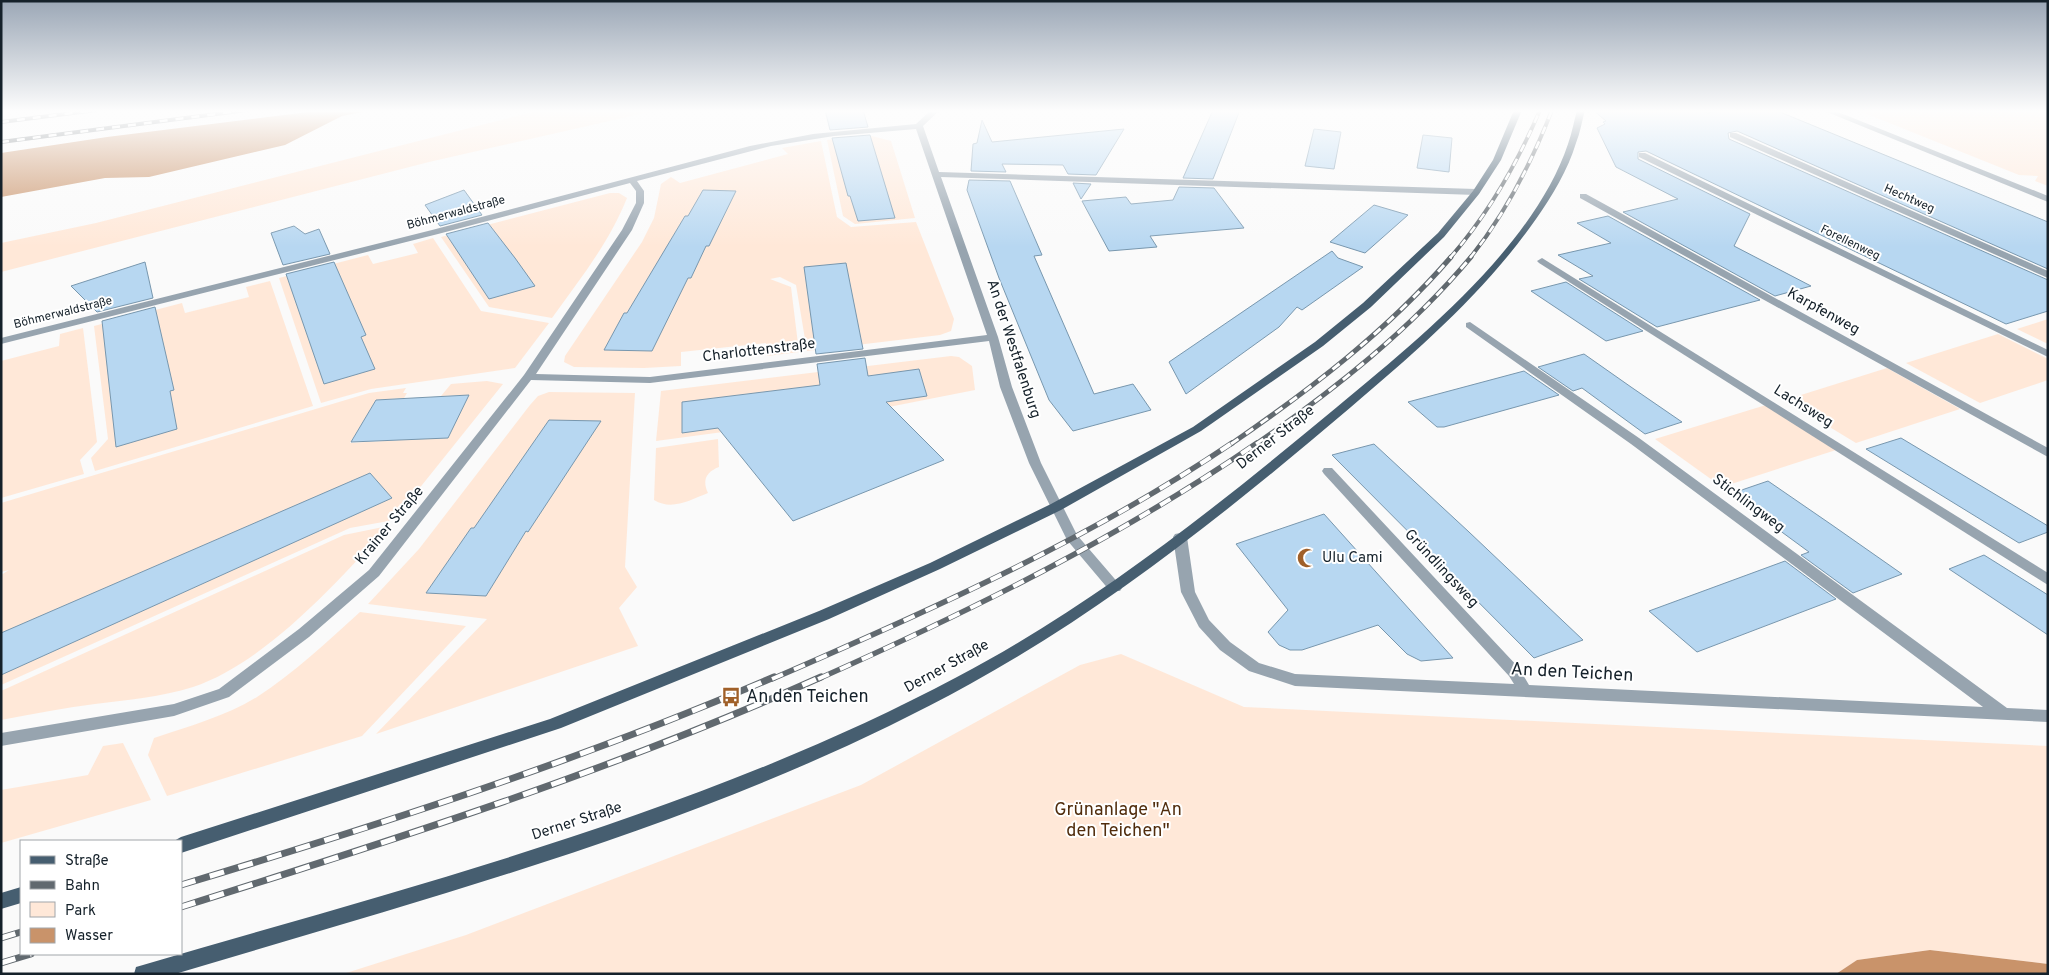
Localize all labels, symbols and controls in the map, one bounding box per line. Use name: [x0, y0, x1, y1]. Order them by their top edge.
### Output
street label: Hechtweg: [1881, 181, 1937, 217]
street label: Böhmerwaldstraße: [405, 192, 507, 234]
street label: Forellenweg: [1817, 222, 1883, 264]
street label: An der Westfalenburg: [982, 277, 1044, 421]
street label: Karpfenweg: [1783, 284, 1863, 340]
street label: Böhmerwaldstraße: [12, 293, 114, 333]
street label: Charlottenstraße: [701, 335, 817, 367]
street label: Lachsweg: [1770, 381, 1836, 433]
street label: Derner Straße: [1233, 402, 1319, 474]
street label: Stichlingweg: [1708, 470, 1788, 538]
street label: Krainer Straße: [352, 483, 428, 569]
street label: Gründlingsweg: [1400, 526, 1482, 612]
mosque icon: Ulu Cami: [1296, 547, 1318, 569]
place label: Ulu Cami: [1322, 549, 1383, 568]
street label: Derner Straße: [901, 636, 993, 698]
street label: An den Teichen: [1510, 658, 1634, 688]
bus stop icon: An den Teichen: [720, 686, 742, 708]
place label: An den Teichen: [746, 686, 869, 709]
street label: Derner Straße: [529, 798, 625, 846]
park label: Grünanlage "An den Teichen": [1054, 799, 1182, 843]
legend: [20, 840, 182, 955]
text: Straße: [65, 852, 109, 871]
text: Bahn: [65, 877, 100, 896]
text: Park: [65, 902, 96, 921]
text: Wasser: [65, 927, 113, 946]

